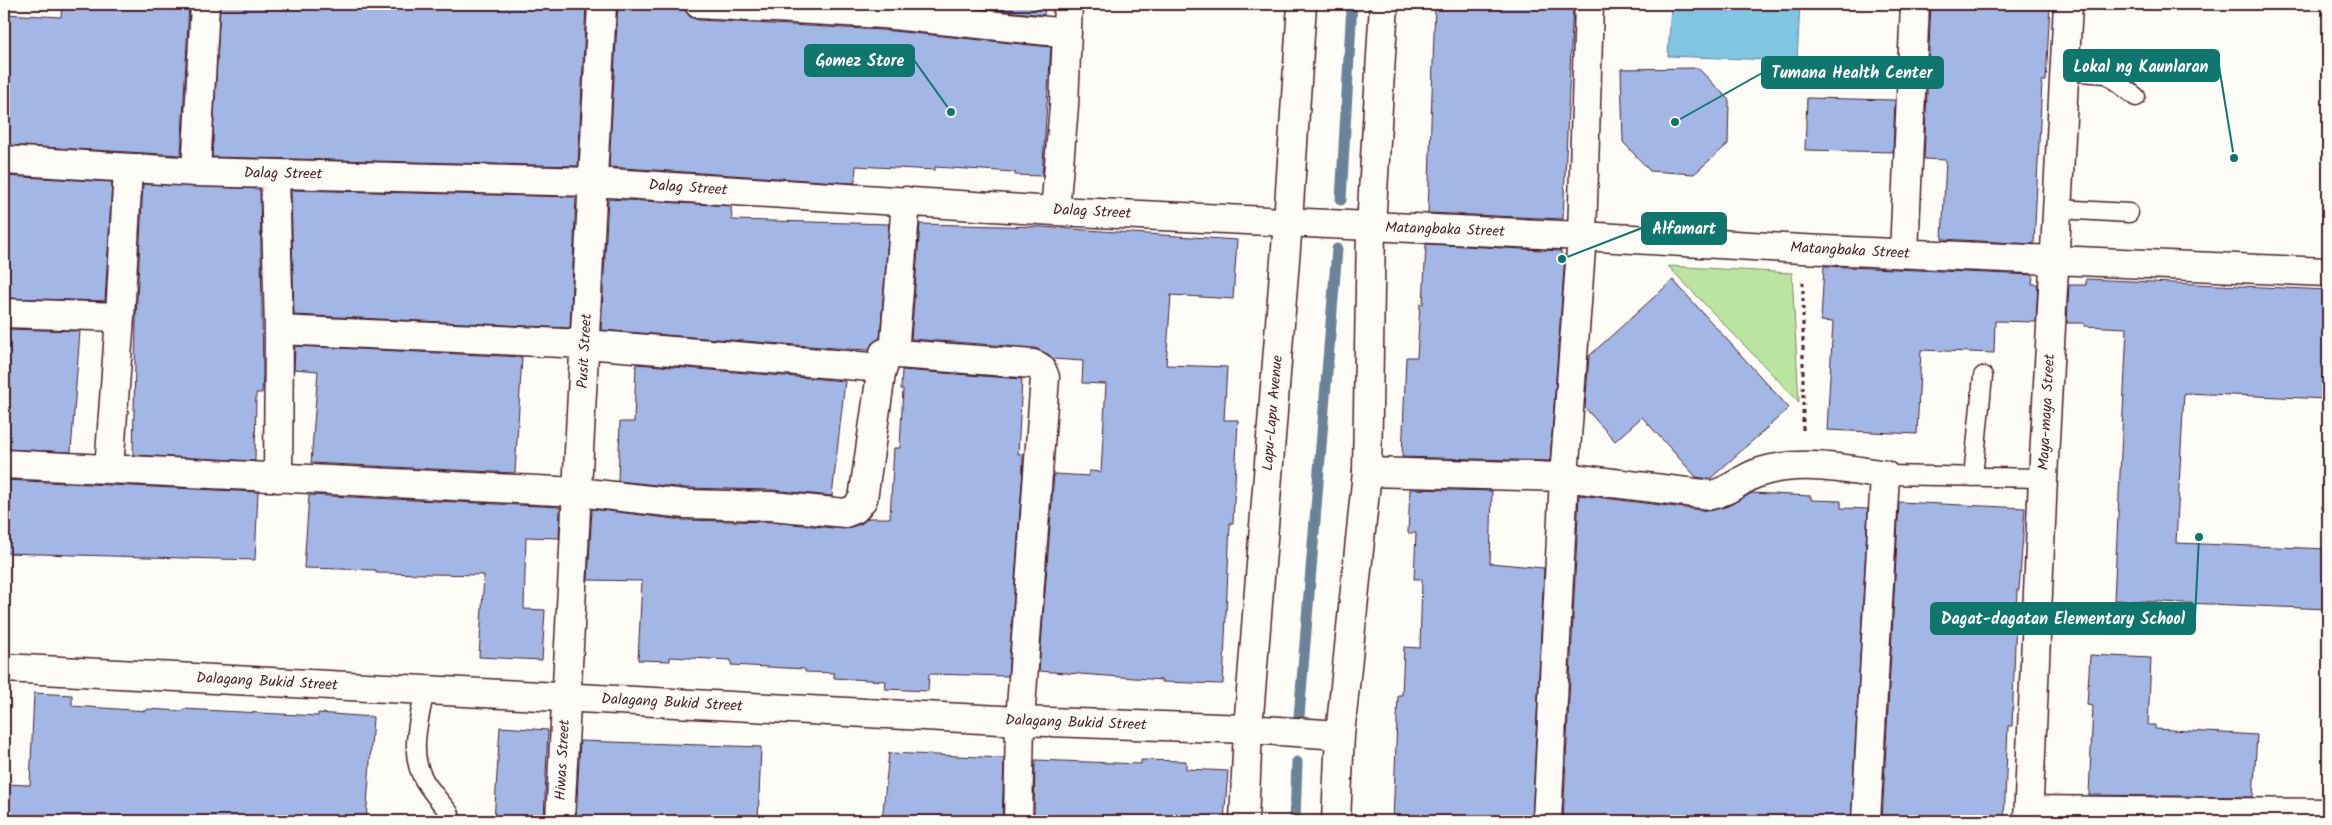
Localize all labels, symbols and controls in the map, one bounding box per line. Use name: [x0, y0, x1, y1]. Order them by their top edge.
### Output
callout: Gomez Store: [805, 45, 914, 76]
text: Gomez Store: [816, 49, 904, 74]
callout: Lokal ng Kaunlaran: [2064, 50, 2219, 81]
text: Lokal ng Kaunlaran: [2074, 55, 2209, 80]
callout: Tumana Health Center: [1762, 57, 1943, 88]
text: Tumana Health Center: [1771, 61, 1934, 86]
street label: Dalag Street: [243, 161, 323, 187]
street label: Dalag Street: [648, 173, 728, 203]
street label: Dalag Street: [1052, 198, 1132, 226]
callout: Alfamart: [1642, 213, 1726, 244]
street label: Matangbaka Street: [1385, 216, 1506, 244]
text: Alfamart: [1652, 217, 1717, 242]
street label: Matangbaka Street: [1790, 236, 1911, 266]
street label: Pusit Street: [571, 313, 599, 389]
street label: Maya-maya Street: [2032, 353, 2062, 471]
street label: Lapu-Lapu Avenue: [1256, 354, 1290, 472]
callout: Dagat-dagatan Elementary School: [1931, 603, 2195, 634]
text: Dagat-dagatan Elementary School: [1941, 607, 2186, 632]
street label: Dalagang Bukid Street: [196, 666, 339, 698]
street label: Dalagang Bukid Street: [601, 687, 744, 719]
street label: Dalagang Bukid Street: [1005, 709, 1147, 737]
street label: Hiwas Street: [549, 719, 577, 801]

